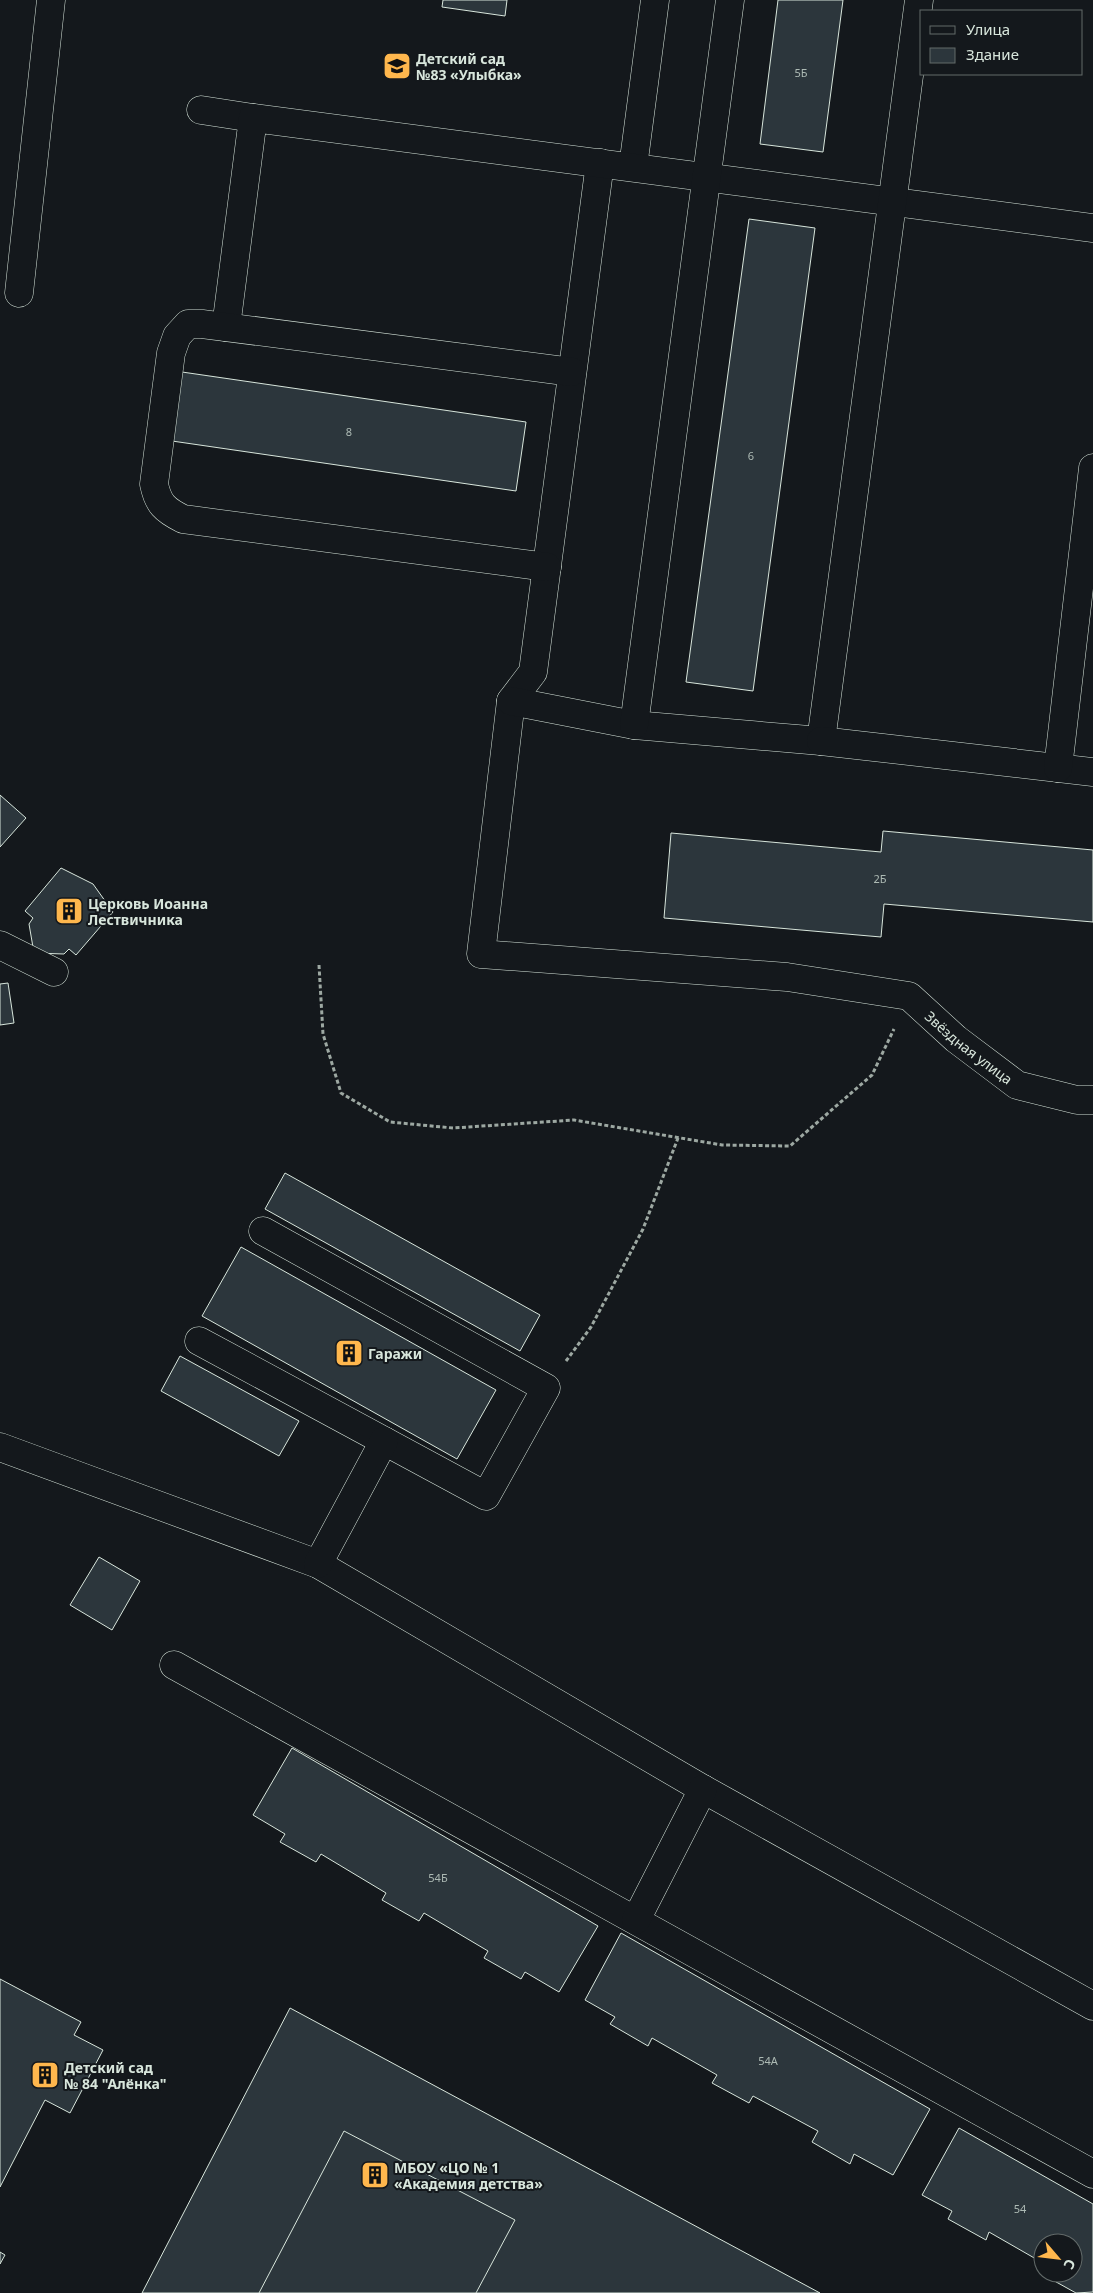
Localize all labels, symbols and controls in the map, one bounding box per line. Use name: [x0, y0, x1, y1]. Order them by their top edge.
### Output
legend: [920, 10, 1083, 75]
text: Улица: [966, 19, 1010, 39]
text: Здание: [966, 44, 1019, 64]
place label: Детский сад №83 «Улыбка»: [416, 49, 522, 84]
school or university icon: Детский сад №83 «Улыбка»: [382, 51, 412, 81]
house number: 5Б: [794, 65, 808, 80]
house number: 8: [346, 424, 352, 439]
house number: 6: [748, 448, 754, 463]
house number: 2Б: [873, 871, 887, 886]
place label: Церковь Иоанна Лествичника: [88, 894, 208, 929]
building icon: Церковь Иоанна Лествичника: [54, 896, 84, 926]
street label: Звёздная улица: [922, 1006, 1017, 1088]
building icon: Гаражи: [334, 1338, 364, 1368]
place label: Гаражи: [368, 1344, 422, 1363]
house number: 54Б: [428, 1870, 448, 1885]
house number: 54А: [758, 2053, 779, 2068]
place label: Детский сад № 84 "Алёнка": [64, 2058, 166, 2093]
building icon: Детский сад № 84 "Алёнка": [30, 2060, 60, 2090]
place label: МБОУ «ЦО № 1 «Академия детства»: [394, 2158, 543, 2193]
building icon: МБОУ «ЦО № 1 «Академия детства»: [360, 2160, 390, 2190]
house number: 54: [1014, 2201, 1027, 2216]
north arrow: [1033, 2233, 1083, 2283]
text: С: [1059, 2256, 1080, 2273]

